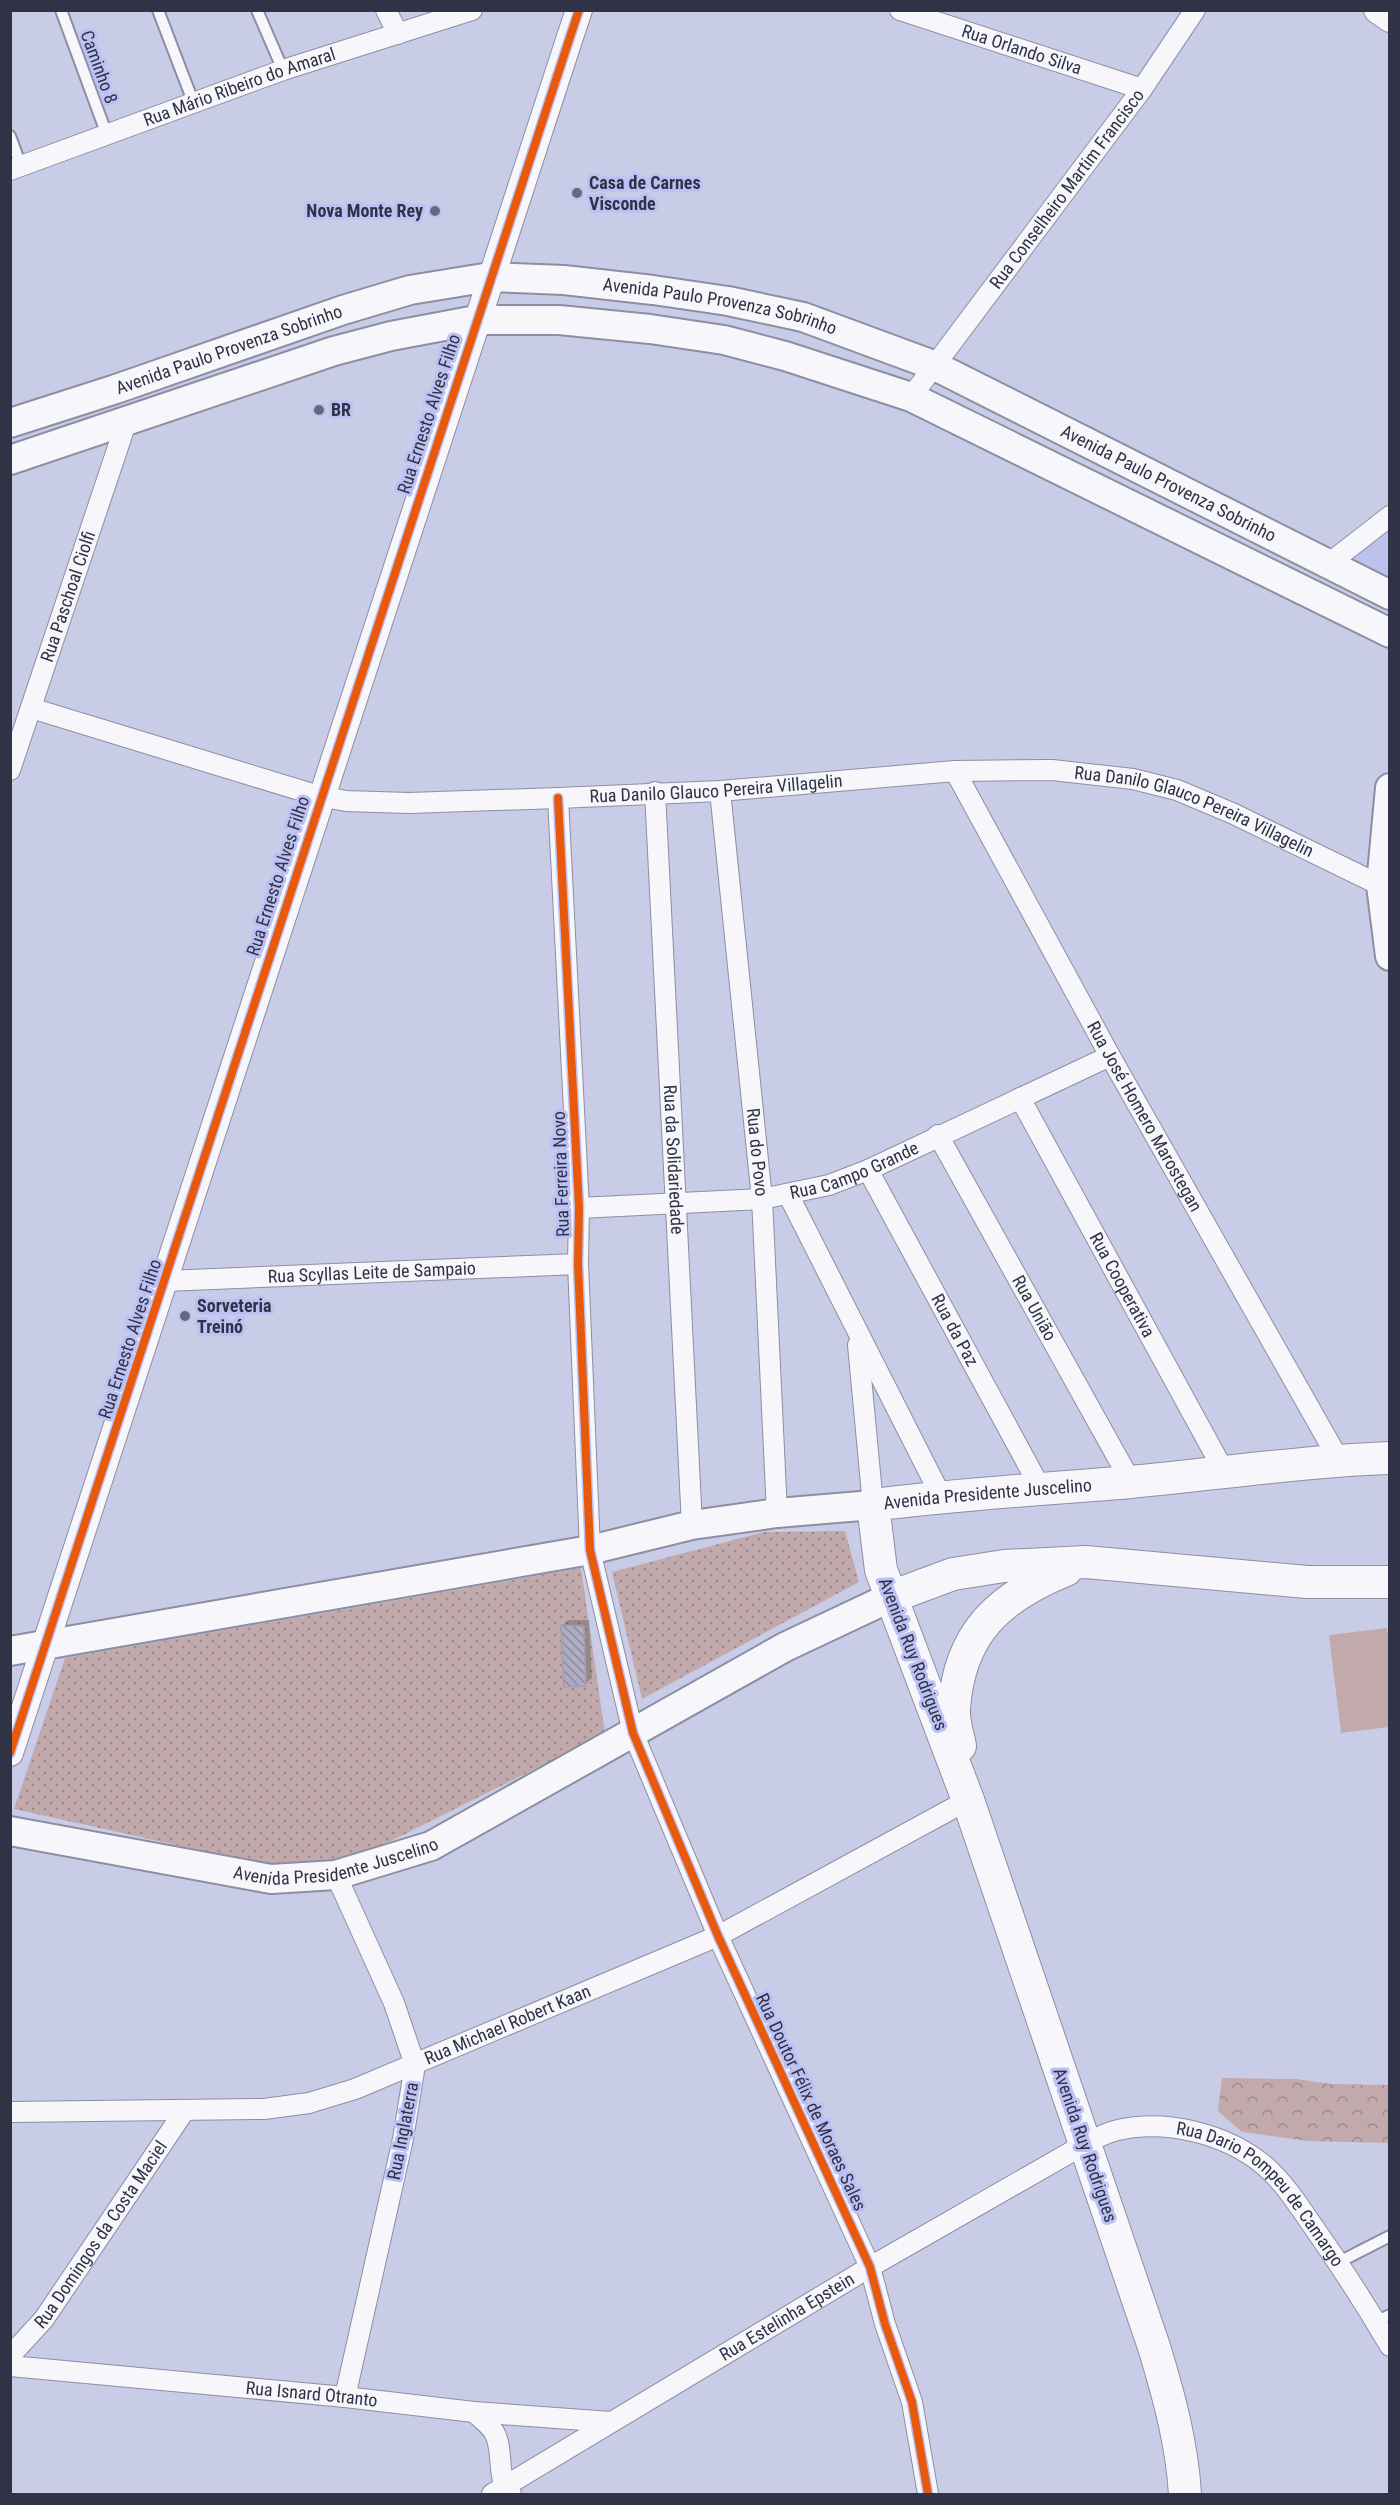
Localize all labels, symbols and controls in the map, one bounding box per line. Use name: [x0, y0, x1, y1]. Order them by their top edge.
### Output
street label: Rua Orlando Silva: [959, 20, 1084, 79]
street label: Caminho 8: [77, 28, 122, 106]
street label: Rua Mário Ribeiro do Amaral: [140, 43, 338, 130]
street label: Rua Conselheiro Martim Francisco: [985, 85, 1148, 293]
place label: Casa de Carnes Visconde: [589, 172, 701, 214]
marker: Casa de Carnes Visconde: [570, 186, 584, 200]
place label: Nova Monte Rey: [306, 200, 423, 221]
marker: Nova Monte Rey: [428, 204, 442, 218]
street label: Avenida Paulo Provenza Sobrinho: [602, 273, 840, 339]
street label: Avenida Paulo Provenza Sobrinho: [113, 300, 345, 398]
street label: Rua Ernesto Alves Filho: [393, 331, 464, 496]
place label: BR: [331, 399, 351, 420]
marker: BR: [312, 403, 326, 417]
street label: Avenida Paulo Provenza Sobrinho: [1058, 420, 1280, 546]
street label: Rua Paschoal Ciolfi: [36, 528, 99, 665]
street label: Rua Danilo Glauco Pereira Villagelin: [1073, 762, 1317, 861]
street label: Rua Danilo Glauco Pereira Villagelin: [589, 770, 843, 807]
street label: Rua Ernesto Alves Filho: [242, 793, 313, 958]
street label: Rua José Homero Marostegan: [1083, 1017, 1207, 1215]
street label: Rua da Solidariedade: [660, 1084, 688, 1235]
street label: Rua do Povo: [743, 1107, 773, 1197]
street label: Rua Ferreira Novo: [548, 1111, 573, 1237]
street label: Rua Campo Grande: [788, 1137, 922, 1203]
street label: Rua Cooperativa: [1086, 1229, 1160, 1341]
street label: Rua Ernesto Alves Filho: [94, 1256, 165, 1421]
street label: Rua Scyllas Leite de Sampaio: [267, 1257, 476, 1287]
street label: Rua União: [1008, 1271, 1061, 1344]
street label: Rua da Paz: [927, 1290, 983, 1370]
place label: Sorveteria Treinó: [197, 1295, 271, 1337]
marker: Sorveteria Treinó: [178, 1309, 192, 1323]
street label: Avenida Presidente Juscelino: [882, 1474, 1093, 1514]
street label: Avenida Ruy Rodrigues: [875, 1575, 952, 1733]
street label: Avenida Presidente Juscelino: [232, 1833, 442, 1889]
street label: Rua Michael Robert Kaan: [421, 1980, 594, 2069]
street label: Rua Doutor Félix de Moraes Sales: [752, 1990, 871, 2214]
street label: Avenida Ruy Rodrigues: [1049, 2065, 1122, 2225]
street label: Rua Inglaterra: [383, 2080, 422, 2181]
street label: Rua Dario Pompeu de Camargo: [1175, 2117, 1348, 2270]
street label: Rua Domingos da Costa Maciel: [30, 2137, 171, 2332]
street label: Rua Estelinha Epstein: [716, 2268, 858, 2365]
street label: Rua Isnard Otranto: [245, 2377, 379, 2411]

